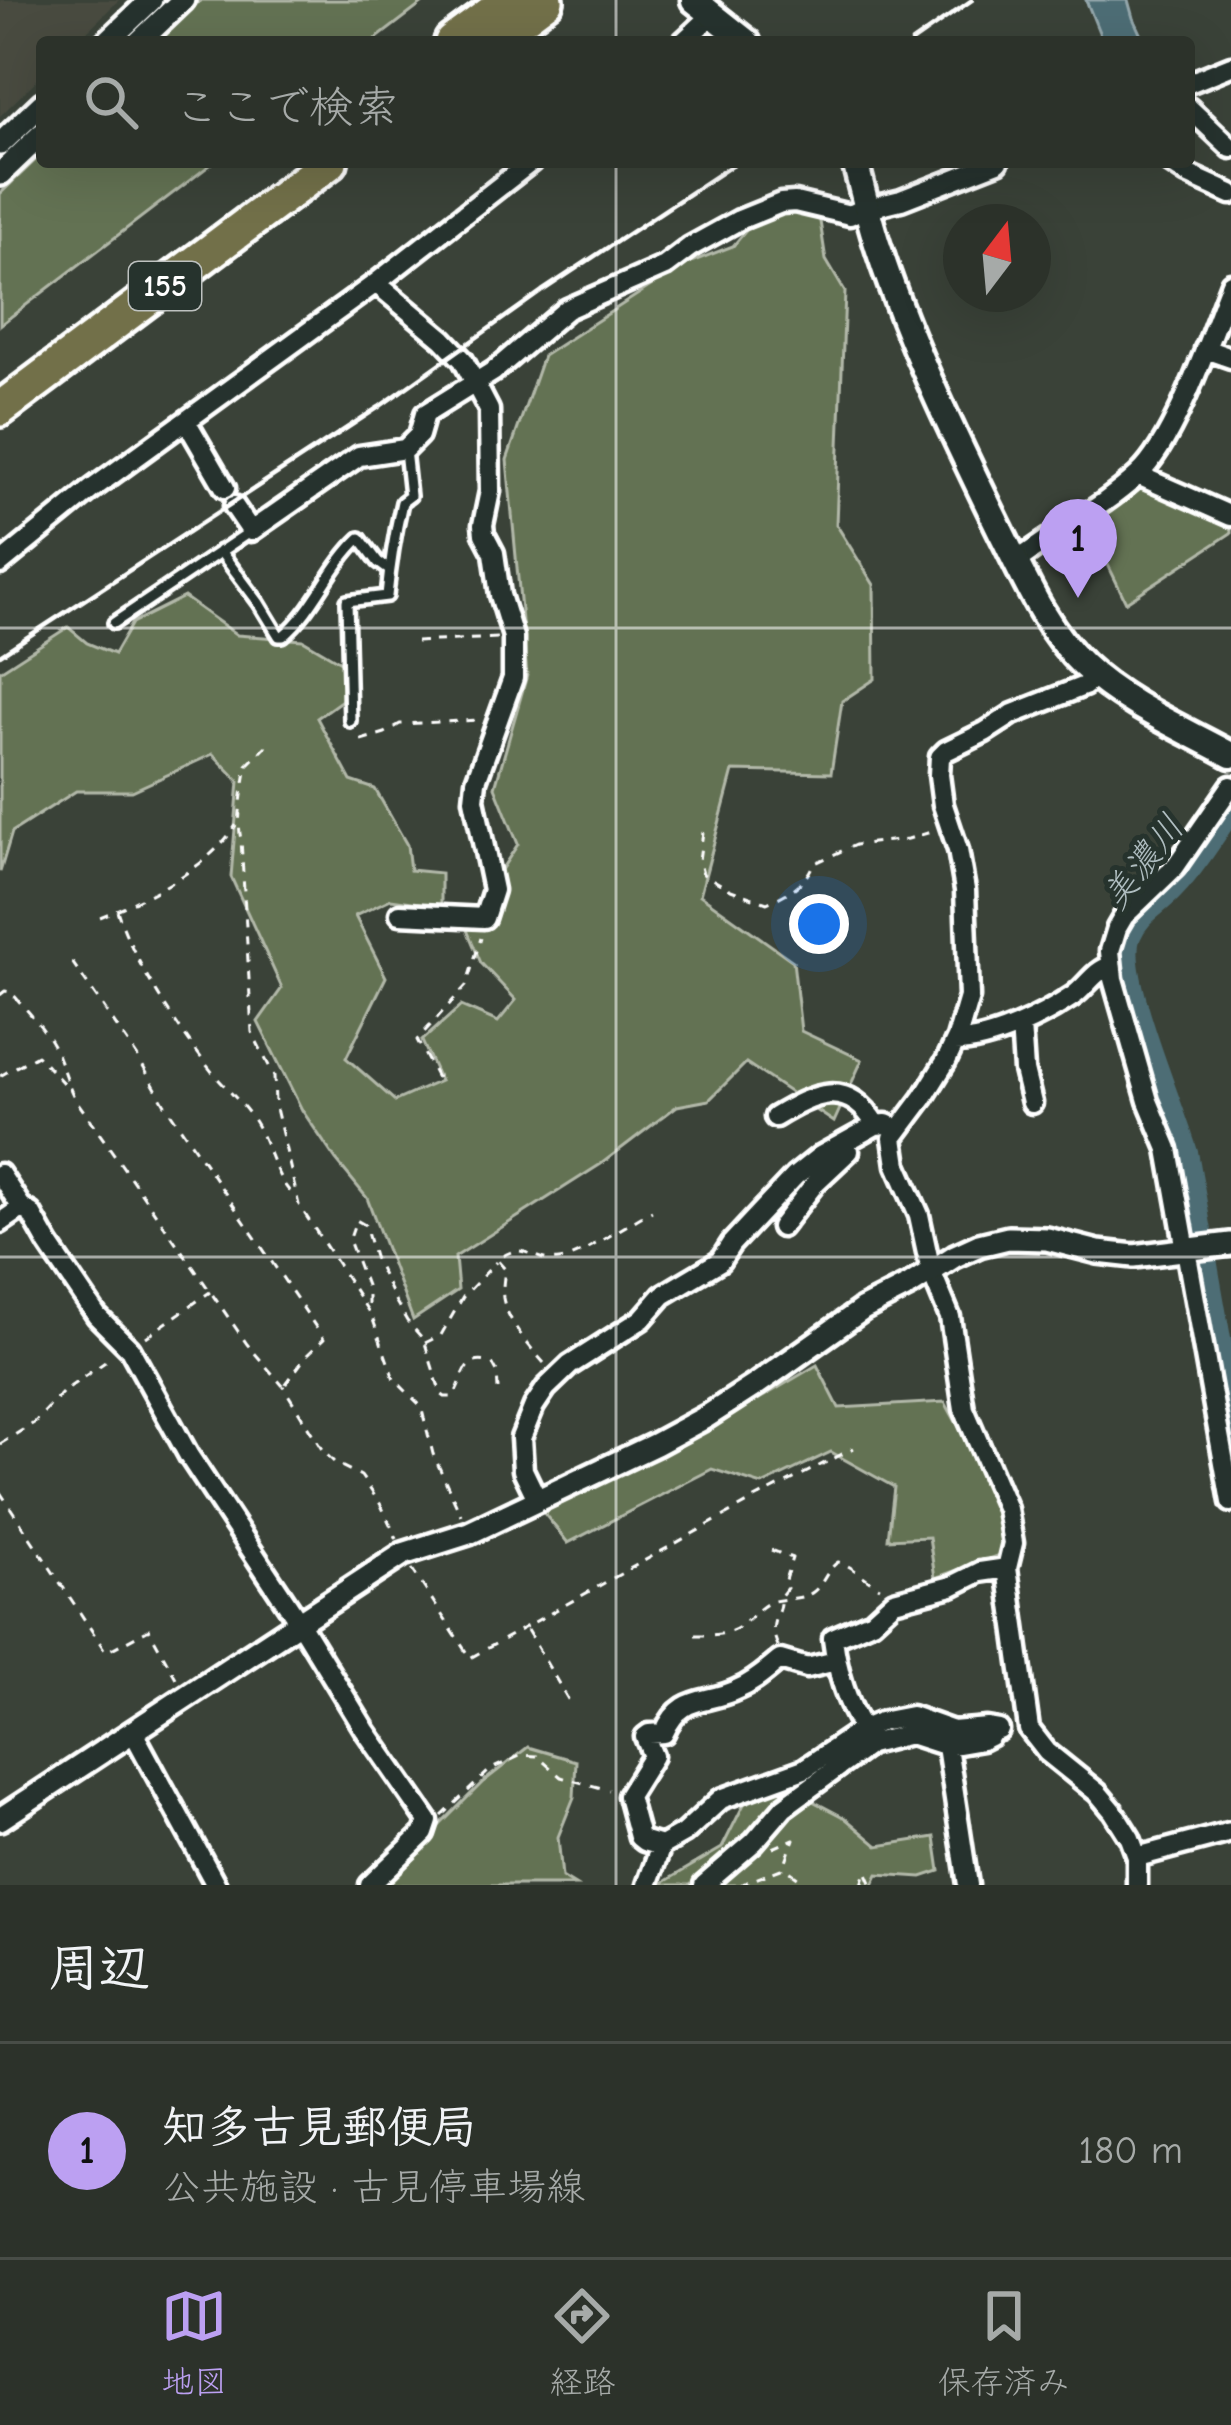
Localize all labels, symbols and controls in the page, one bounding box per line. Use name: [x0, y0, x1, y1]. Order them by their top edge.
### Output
search box: [36, 36, 1195, 168]
icon: search: [78, 69, 144, 135]
text: ここで検索: [174, 81, 399, 133]
north arrow: [943, 204, 1051, 312]
road number: 155: [129, 262, 201, 310]
pin: 1: [1039, 499, 1117, 598]
water label: 美濃川: [1094, 807, 1192, 917]
your location: [789, 894, 849, 954]
text: 周辺: [48, 1939, 150, 1998]
text: 知多古見郵便局: [162, 2101, 477, 2153]
text: 1: [79, 2128, 95, 2173]
text: 180 m: [1078, 2128, 1183, 2173]
text: 公共施設 · 古見停車場線: [162, 2165, 585, 2210]
tab: 地図: [161, 2283, 227, 2403]
tab: 経路: [549, 2283, 615, 2403]
tab: 保存済み: [938, 2283, 1070, 2403]

